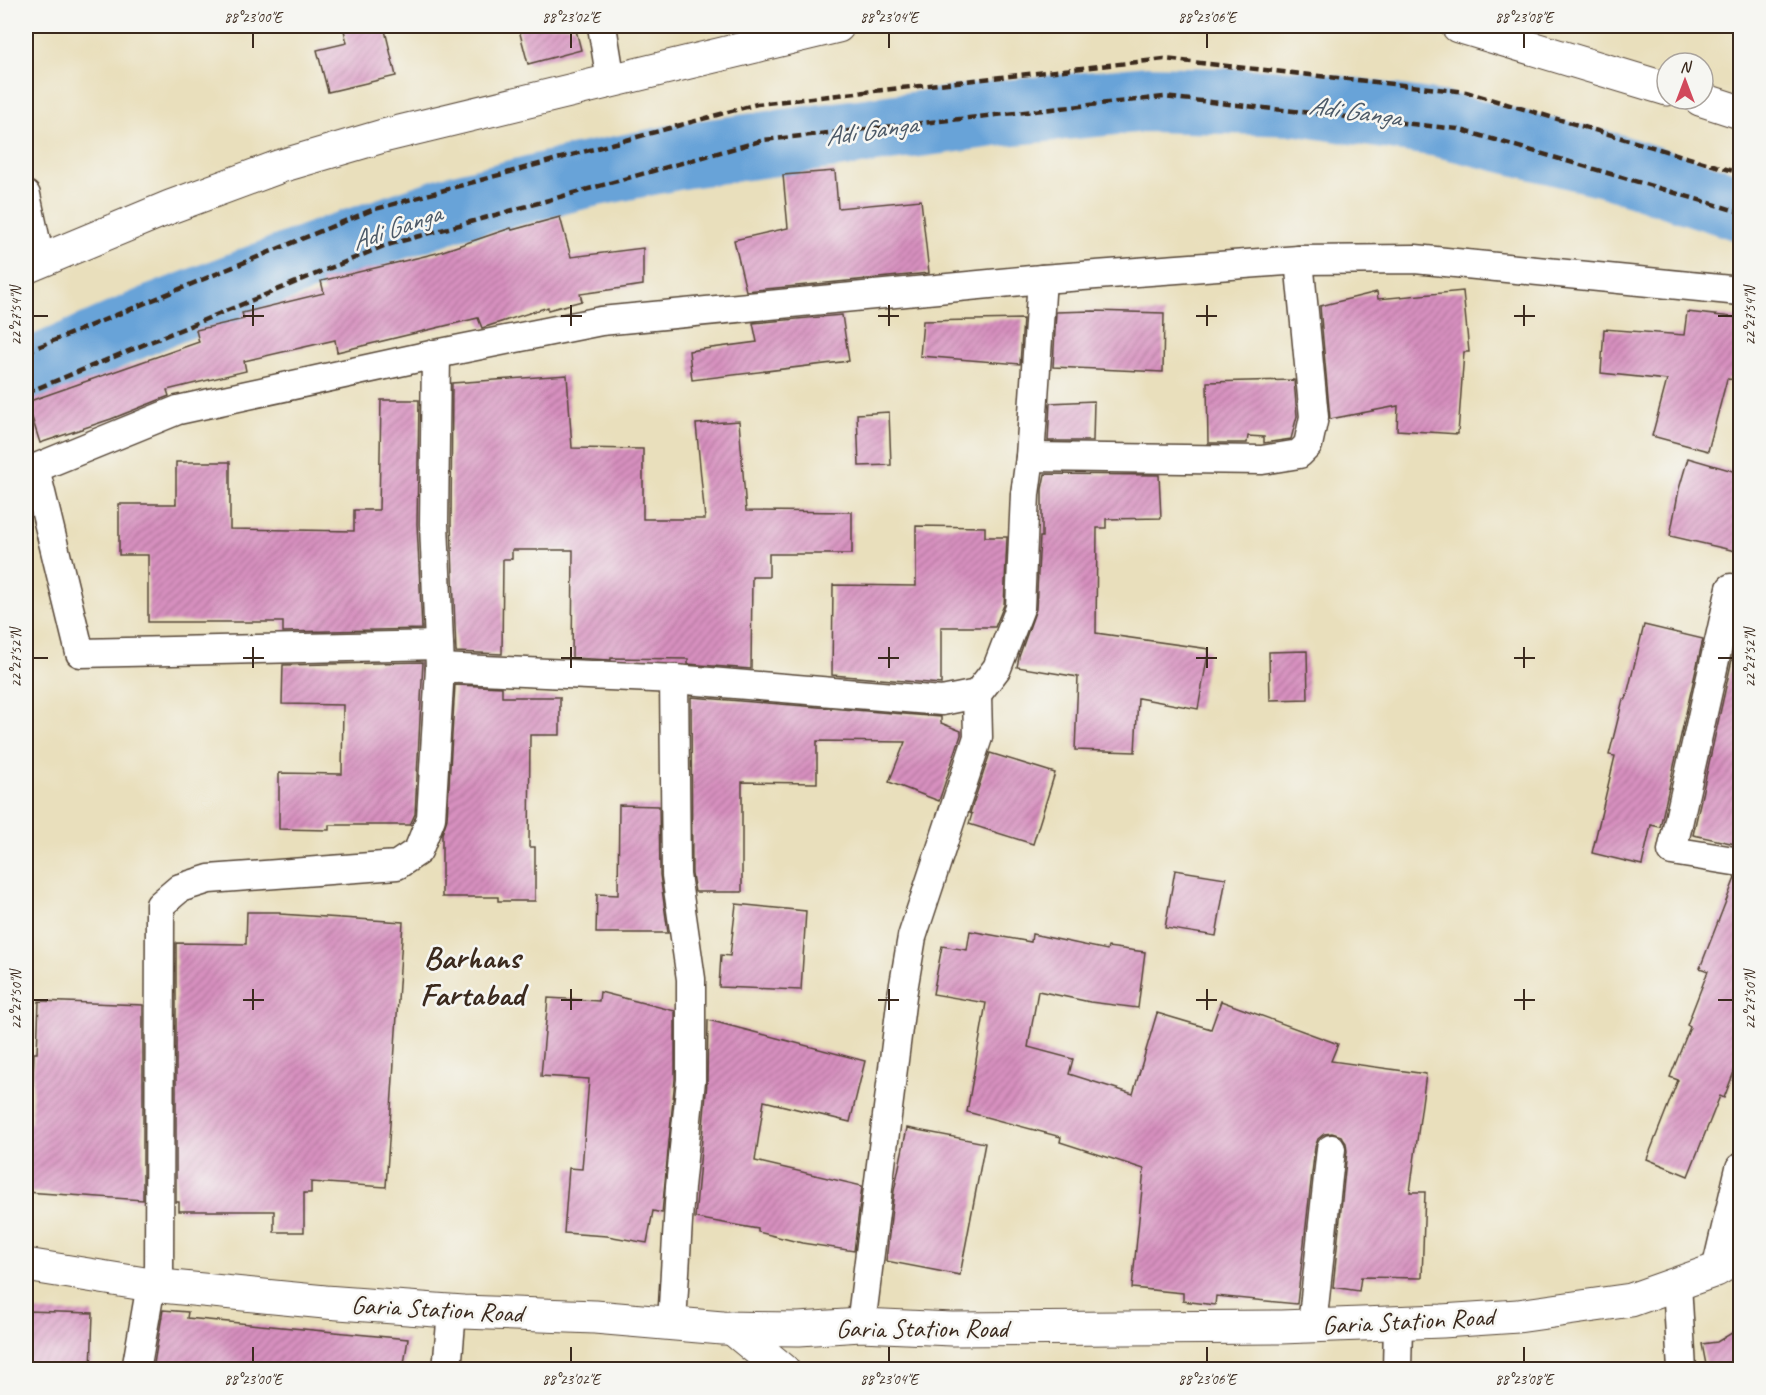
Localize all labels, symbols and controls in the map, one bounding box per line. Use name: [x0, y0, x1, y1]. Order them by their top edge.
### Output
text: 88°23'00"E: [224, 8, 284, 27]
text: 88°23'02"E: [542, 8, 602, 27]
text: 88°23'04"E: [860, 8, 920, 27]
text: 88°23'06"E: [1178, 8, 1238, 27]
text: 88°23'08"E: [1495, 8, 1555, 27]
north arrow: [1655, 51, 1715, 111]
text: N: [1680, 57, 1693, 77]
water label: Adi Ganga: [1307, 88, 1406, 135]
water label: Adi Ganga: [823, 106, 922, 153]
water label: Adi Ganga: [347, 195, 448, 258]
text: 22°27'54"N: [7, 283, 26, 346]
text: 22°27'54"N: [1741, 283, 1760, 346]
text: 22°27'52"N: [7, 625, 26, 688]
text: 22°27'52"N: [1741, 625, 1760, 688]
district label: Barhans Fartabad: [420, 937, 529, 1015]
text: 22°27'50"N: [7, 967, 26, 1030]
text: 22°27'50"N: [1741, 967, 1760, 1030]
street label: Garia Station Road: [350, 1288, 528, 1330]
street label: Garia Station Road: [1321, 1300, 1499, 1342]
street label: Garia Station Road: [836, 1312, 1012, 1345]
text: 88°23'00"E: [224, 1370, 284, 1389]
text: 88°23'02"E: [542, 1370, 602, 1389]
text: 88°23'04"E: [860, 1370, 920, 1389]
text: 88°23'06"E: [1178, 1370, 1238, 1389]
text: 88°23'08"E: [1495, 1370, 1555, 1389]

